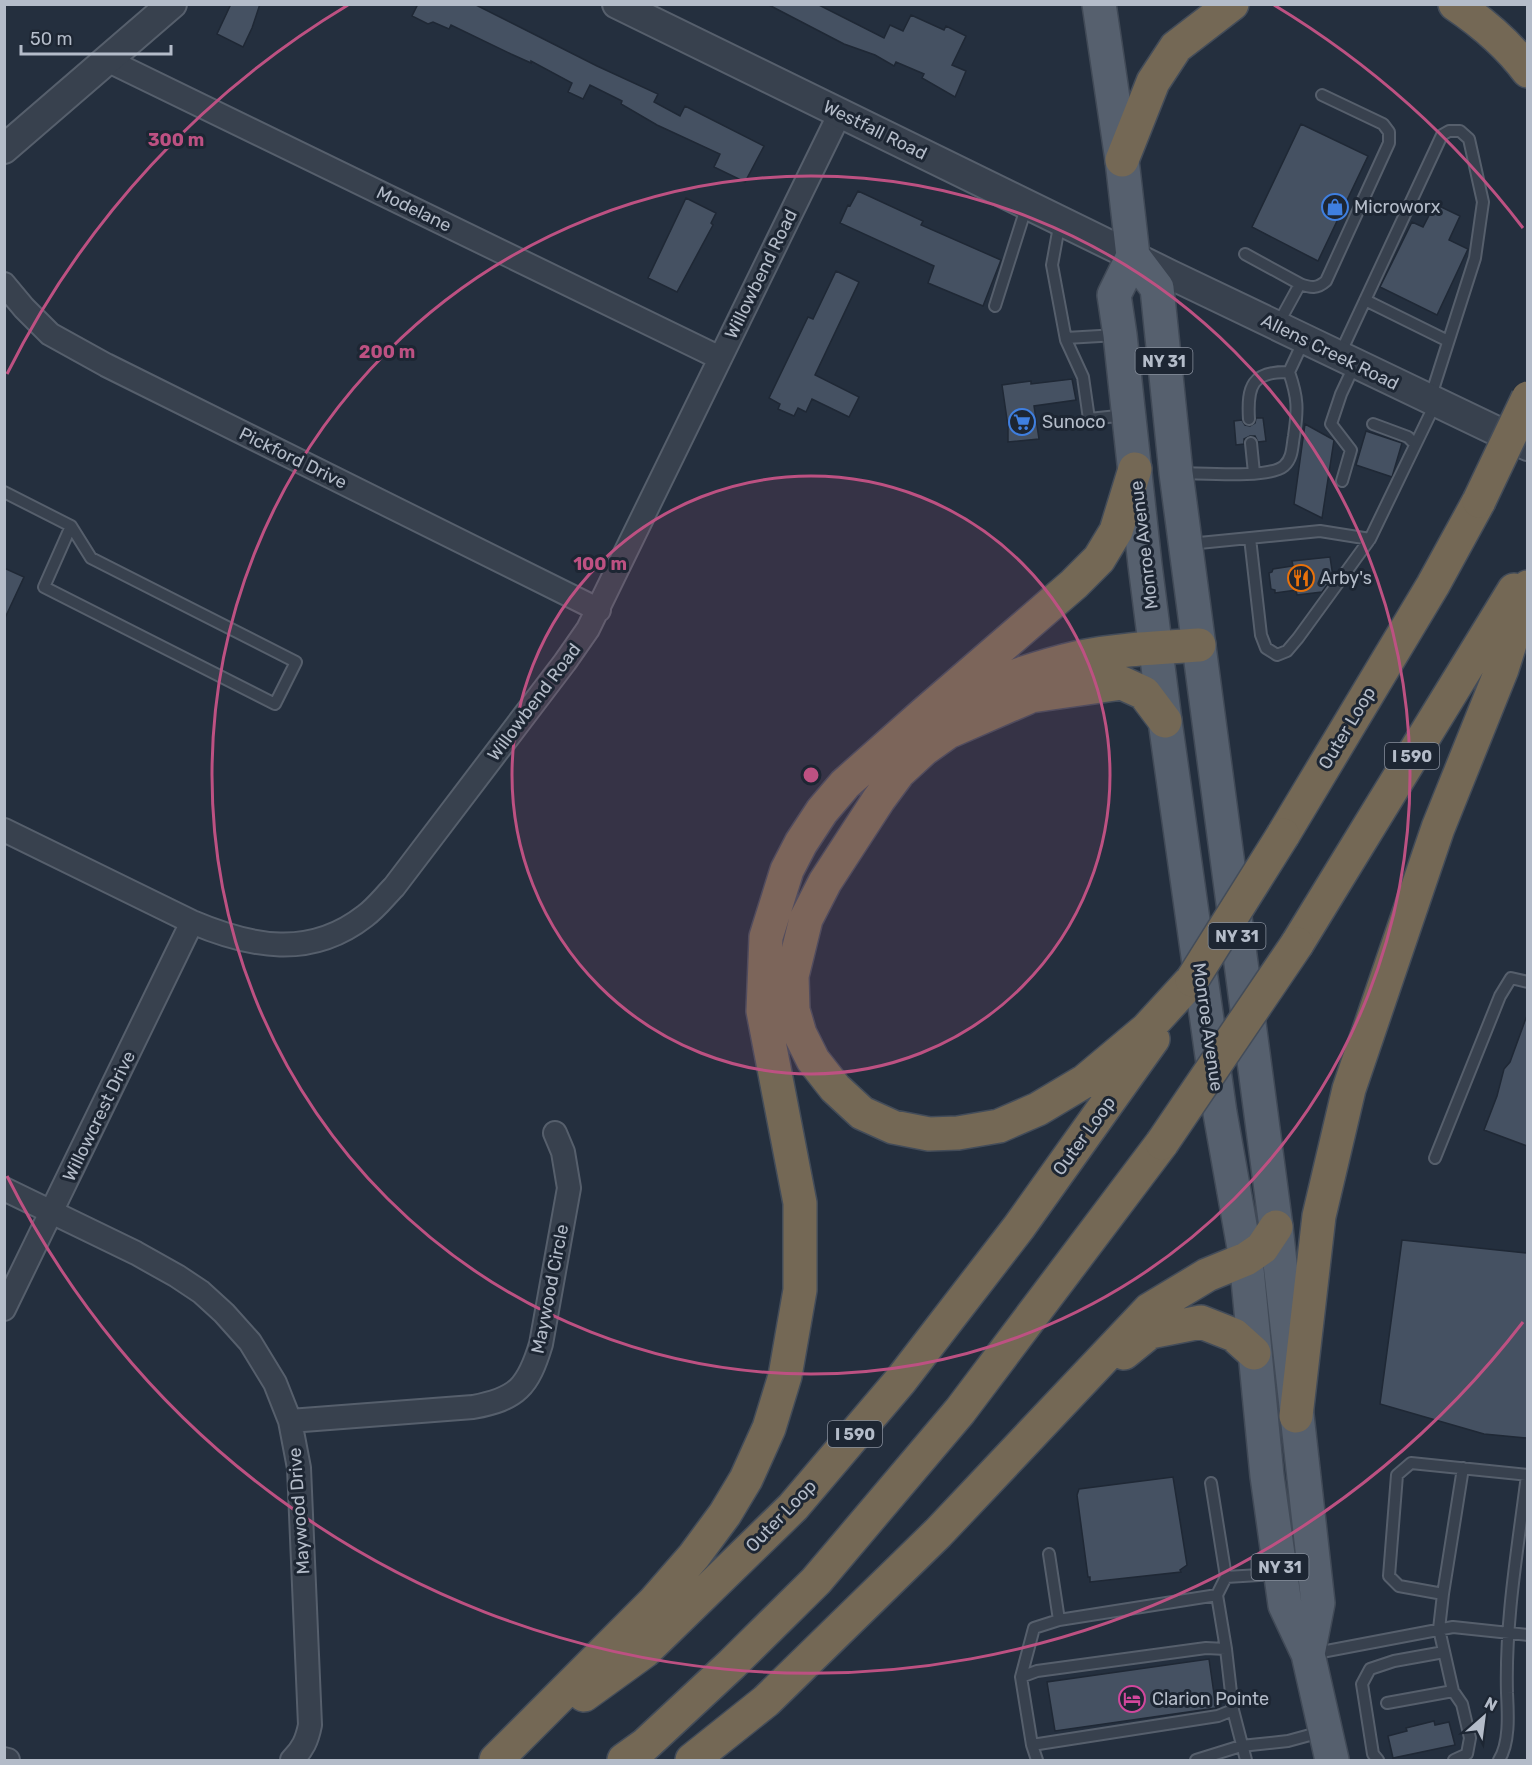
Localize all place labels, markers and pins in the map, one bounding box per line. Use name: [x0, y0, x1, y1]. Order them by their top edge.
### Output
shop icon: Microworx: [1320, 192, 1350, 222]
place label: Microworx: [1354, 196, 1441, 218]
supermarket icon: Sunoco: [1007, 407, 1037, 437]
place label: Sunoco: [1042, 411, 1106, 433]
restaurant icon: Arby's: [1286, 563, 1316, 593]
place label: Arby's: [1320, 567, 1372, 589]
centre of rings: [801, 765, 821, 785]
hotel icon: Clarion Pointe: [1117, 1684, 1147, 1714]
place label: Clarion Pointe: [1152, 1688, 1269, 1710]

